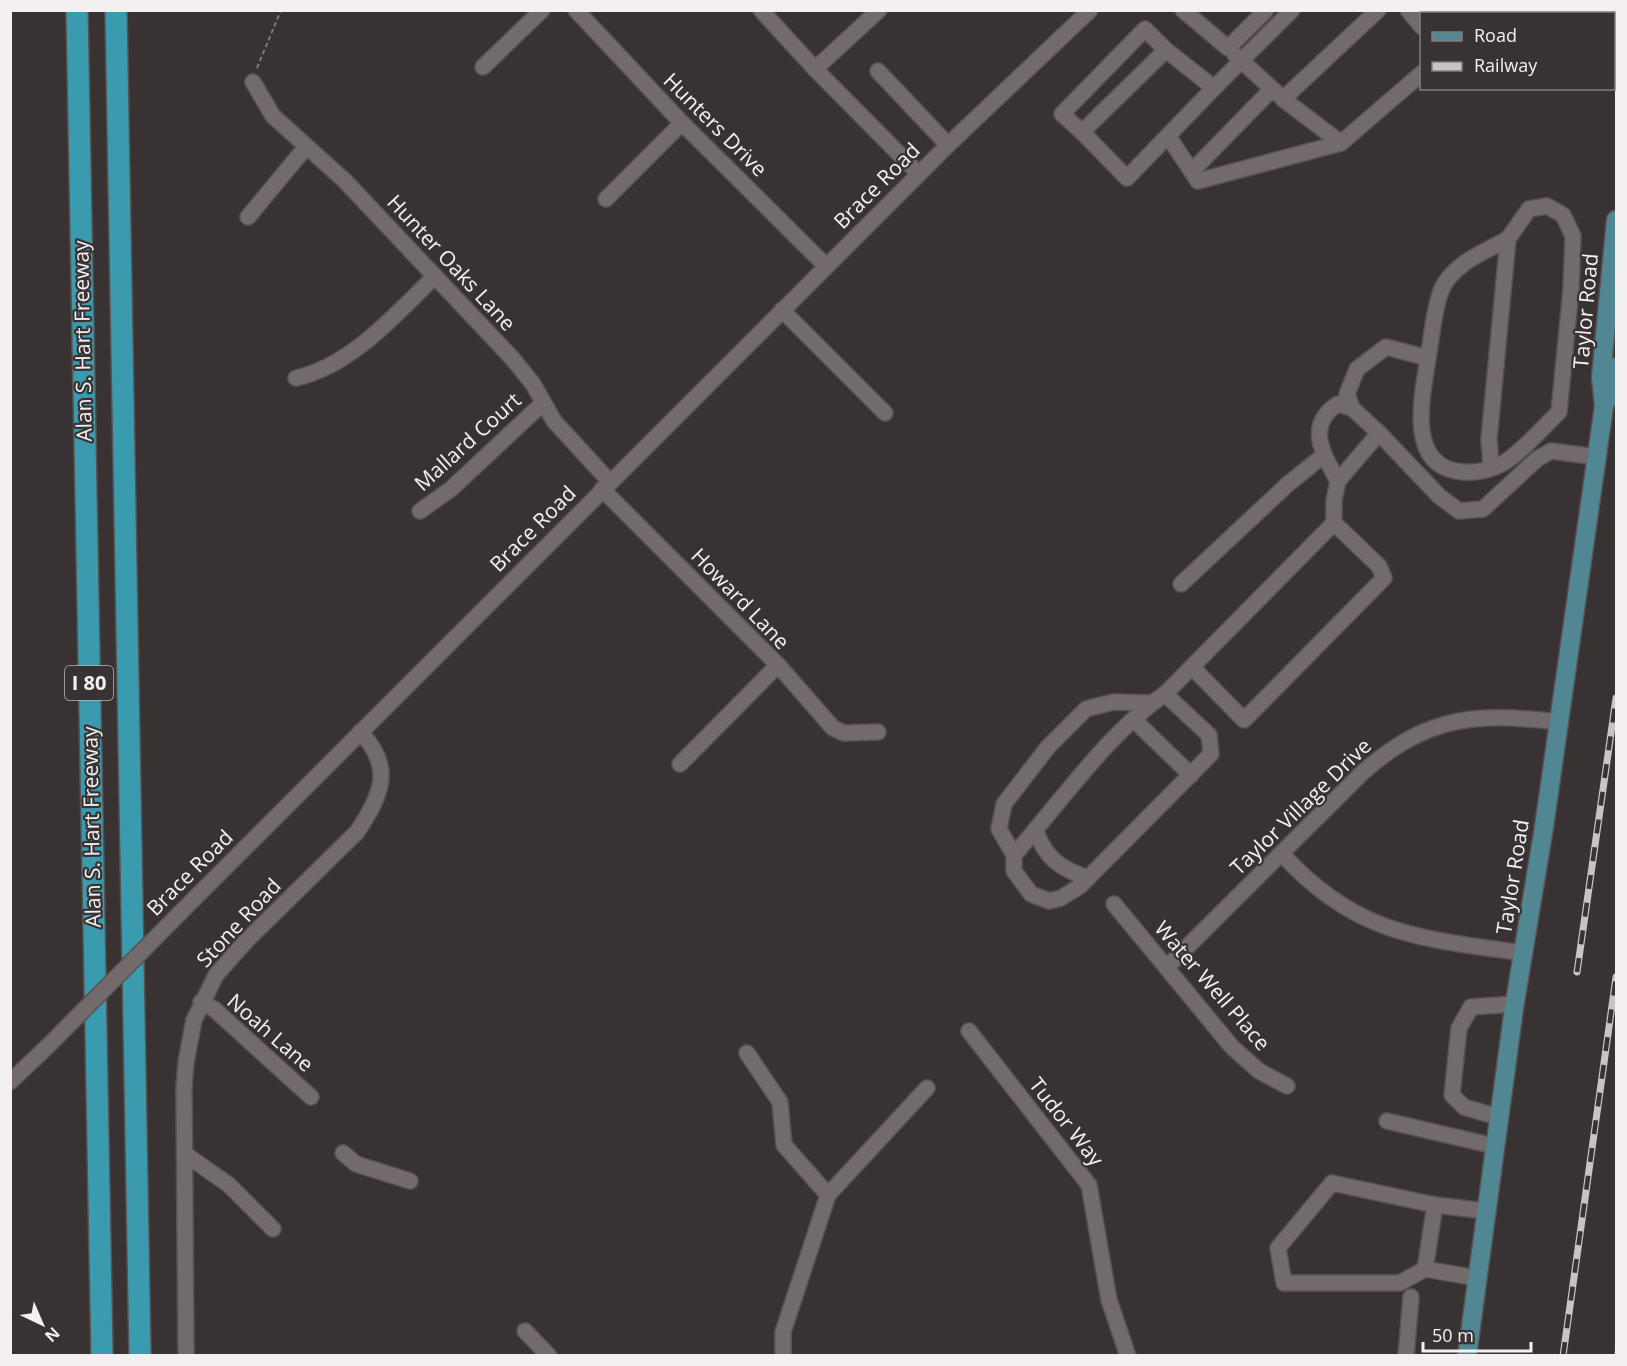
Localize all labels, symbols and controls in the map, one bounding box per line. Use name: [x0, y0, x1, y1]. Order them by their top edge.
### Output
legend: [1420, 12, 1615, 90]
text: Road: [1474, 23, 1517, 47]
text: Railway: [1474, 53, 1538, 77]
street label: Hunters Drive: [658, 66, 774, 182]
street label: Brace Road: [827, 136, 926, 235]
street label: Hunter Oaks Lane: [381, 188, 522, 336]
street label: Alan S. Hart Freeway: [66, 240, 98, 442]
street label: Taylor Road: [1566, 252, 1604, 370]
street label: Mallard Court: [408, 386, 527, 497]
street label: Brace Road: [483, 479, 582, 578]
street label: Howard Lane: [685, 542, 796, 655]
road number: I 80: [65, 666, 113, 700]
street label: Alan S. Hart Freeway: [75, 726, 107, 928]
street label: Taylor Village Drive: [1224, 732, 1377, 881]
street label: Taylor Road: [1489, 817, 1535, 936]
street label: Brace Road: [140, 823, 239, 922]
street label: Stone Road: [190, 872, 287, 973]
street label: Water Well Place: [1149, 915, 1277, 1056]
street label: Noah Lane: [222, 987, 320, 1078]
street label: Tudor Way: [1023, 1071, 1111, 1172]
north arrow: [12, 1294, 72, 1354]
scale bar: [1423, 1315, 1531, 1353]
text: N: [40, 1322, 65, 1347]
text: 50 m: [1432, 1323, 1474, 1347]

